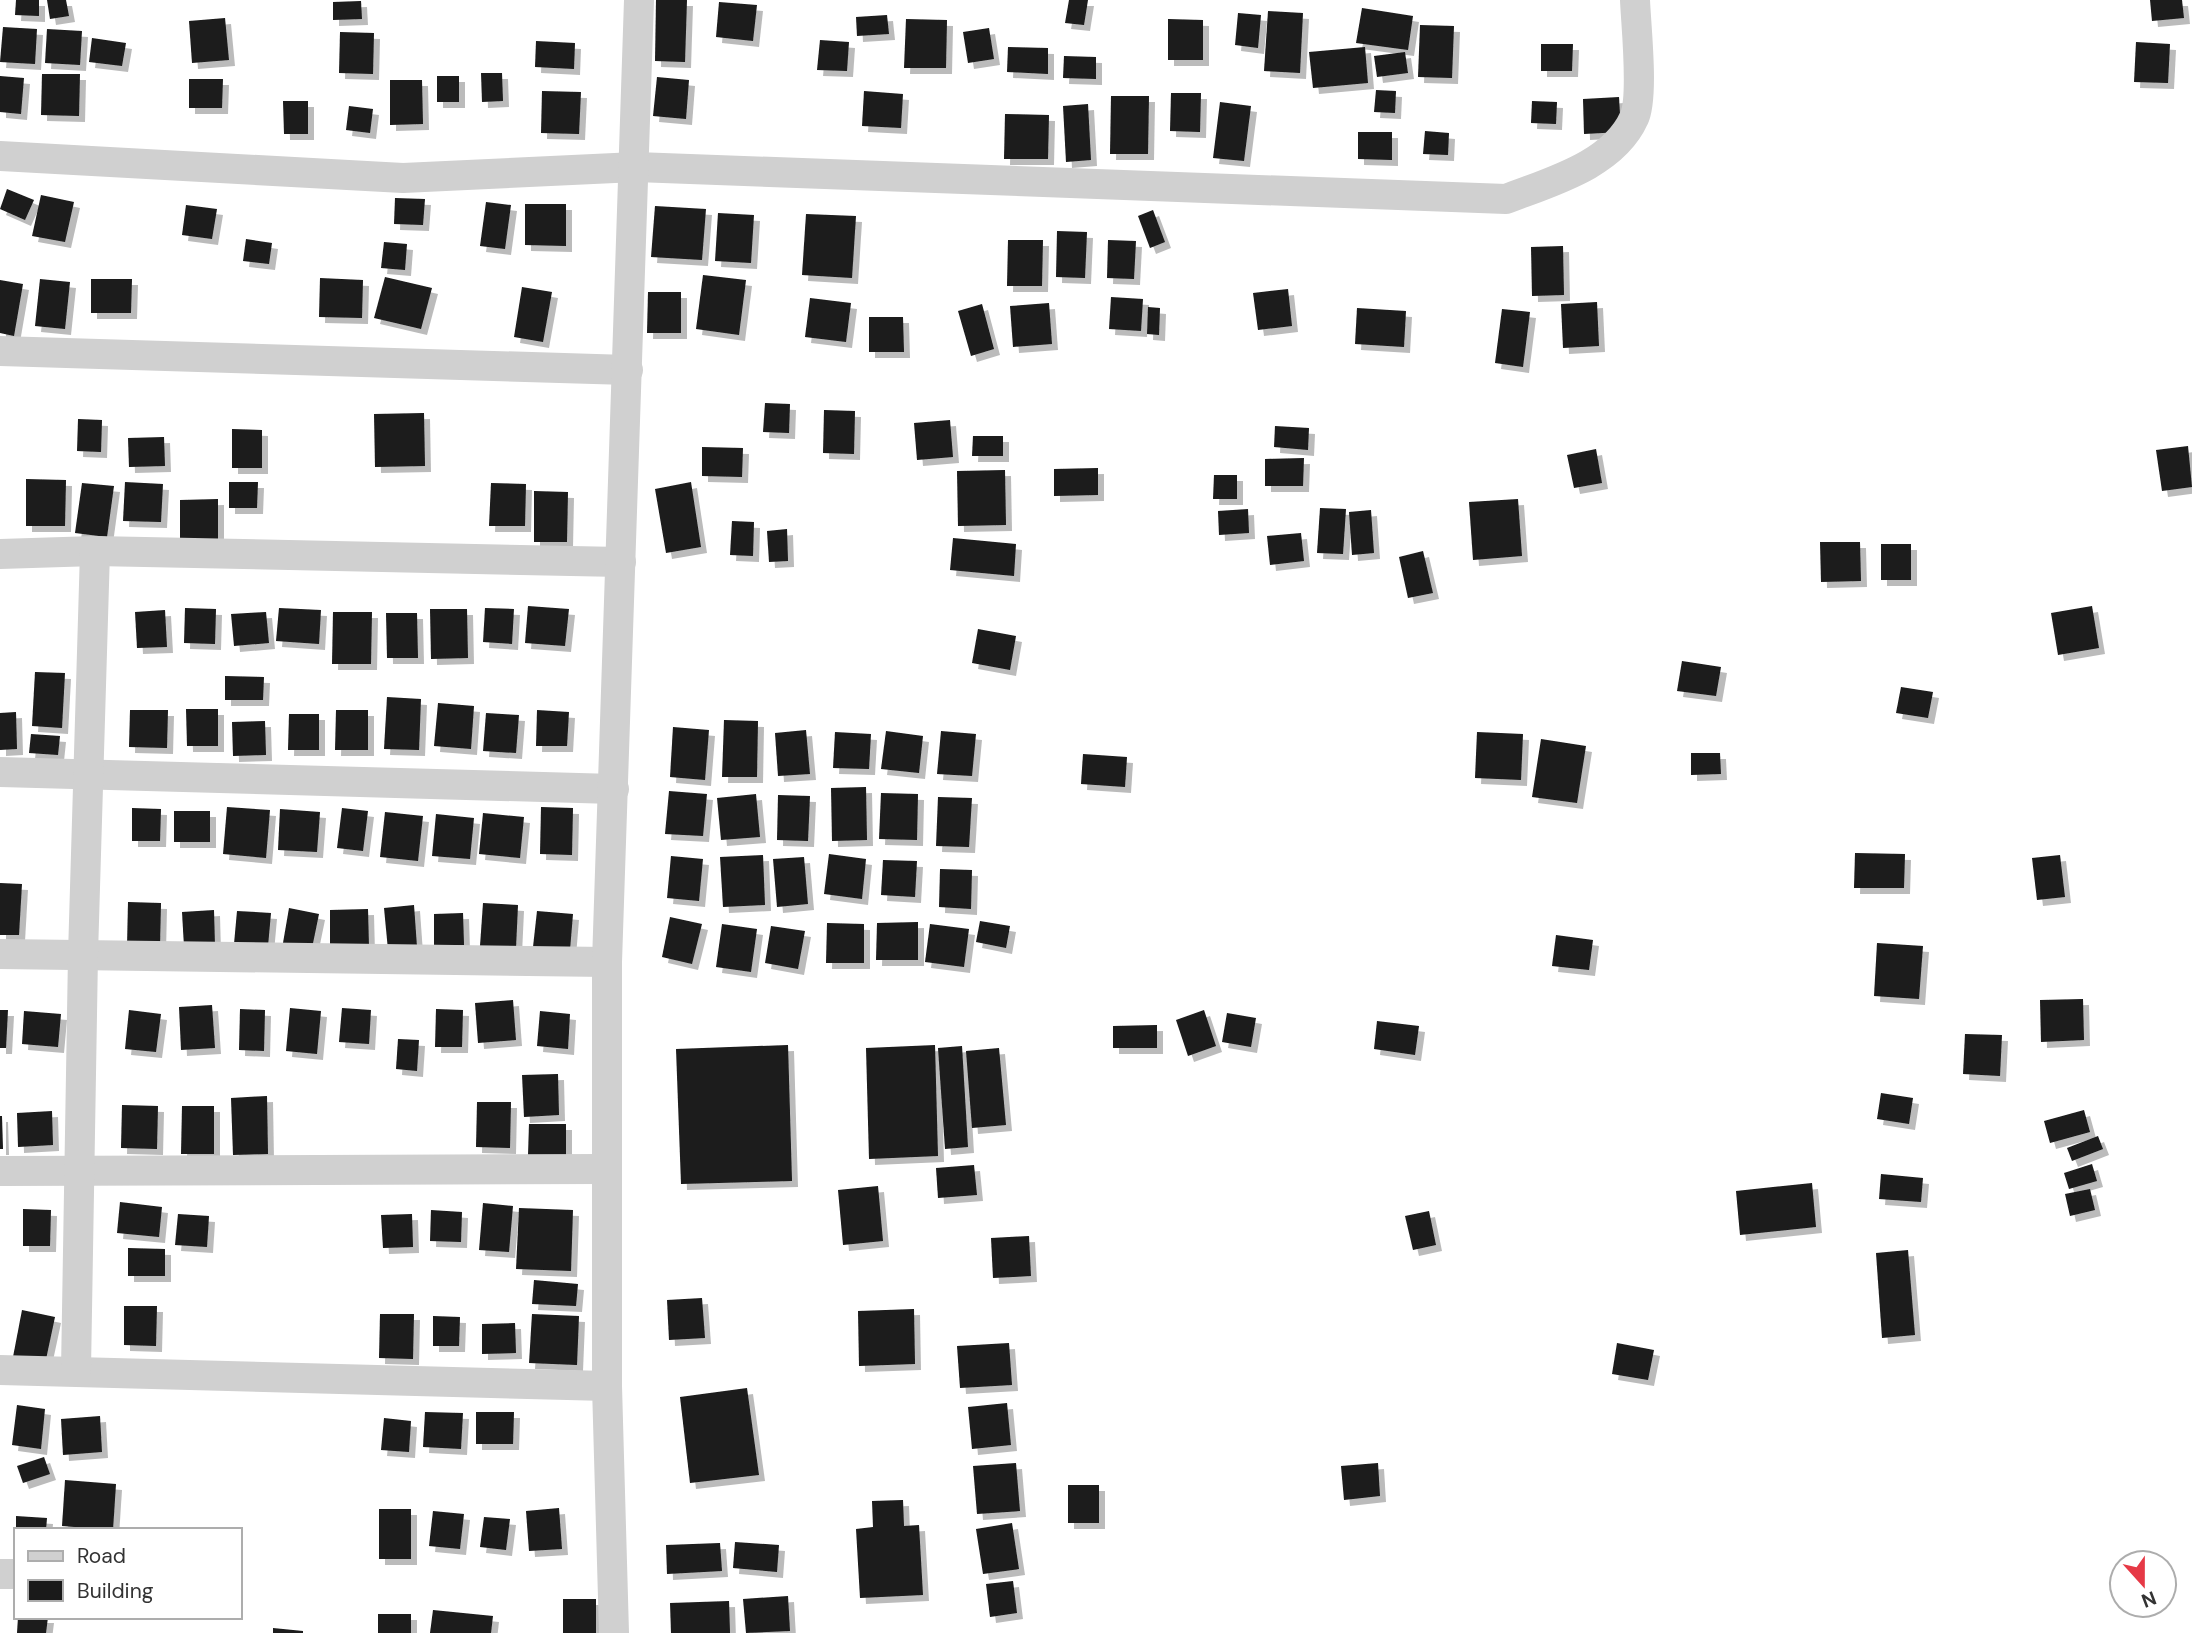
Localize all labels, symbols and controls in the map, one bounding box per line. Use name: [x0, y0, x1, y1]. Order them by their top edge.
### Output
legend: [14, 1528, 242, 1619]
text: Road: [77, 1542, 126, 1570]
north arrow: [2108, 1549, 2178, 1619]
text: Building: [77, 1577, 154, 1605]
text: N: [2138, 1585, 2160, 1614]

